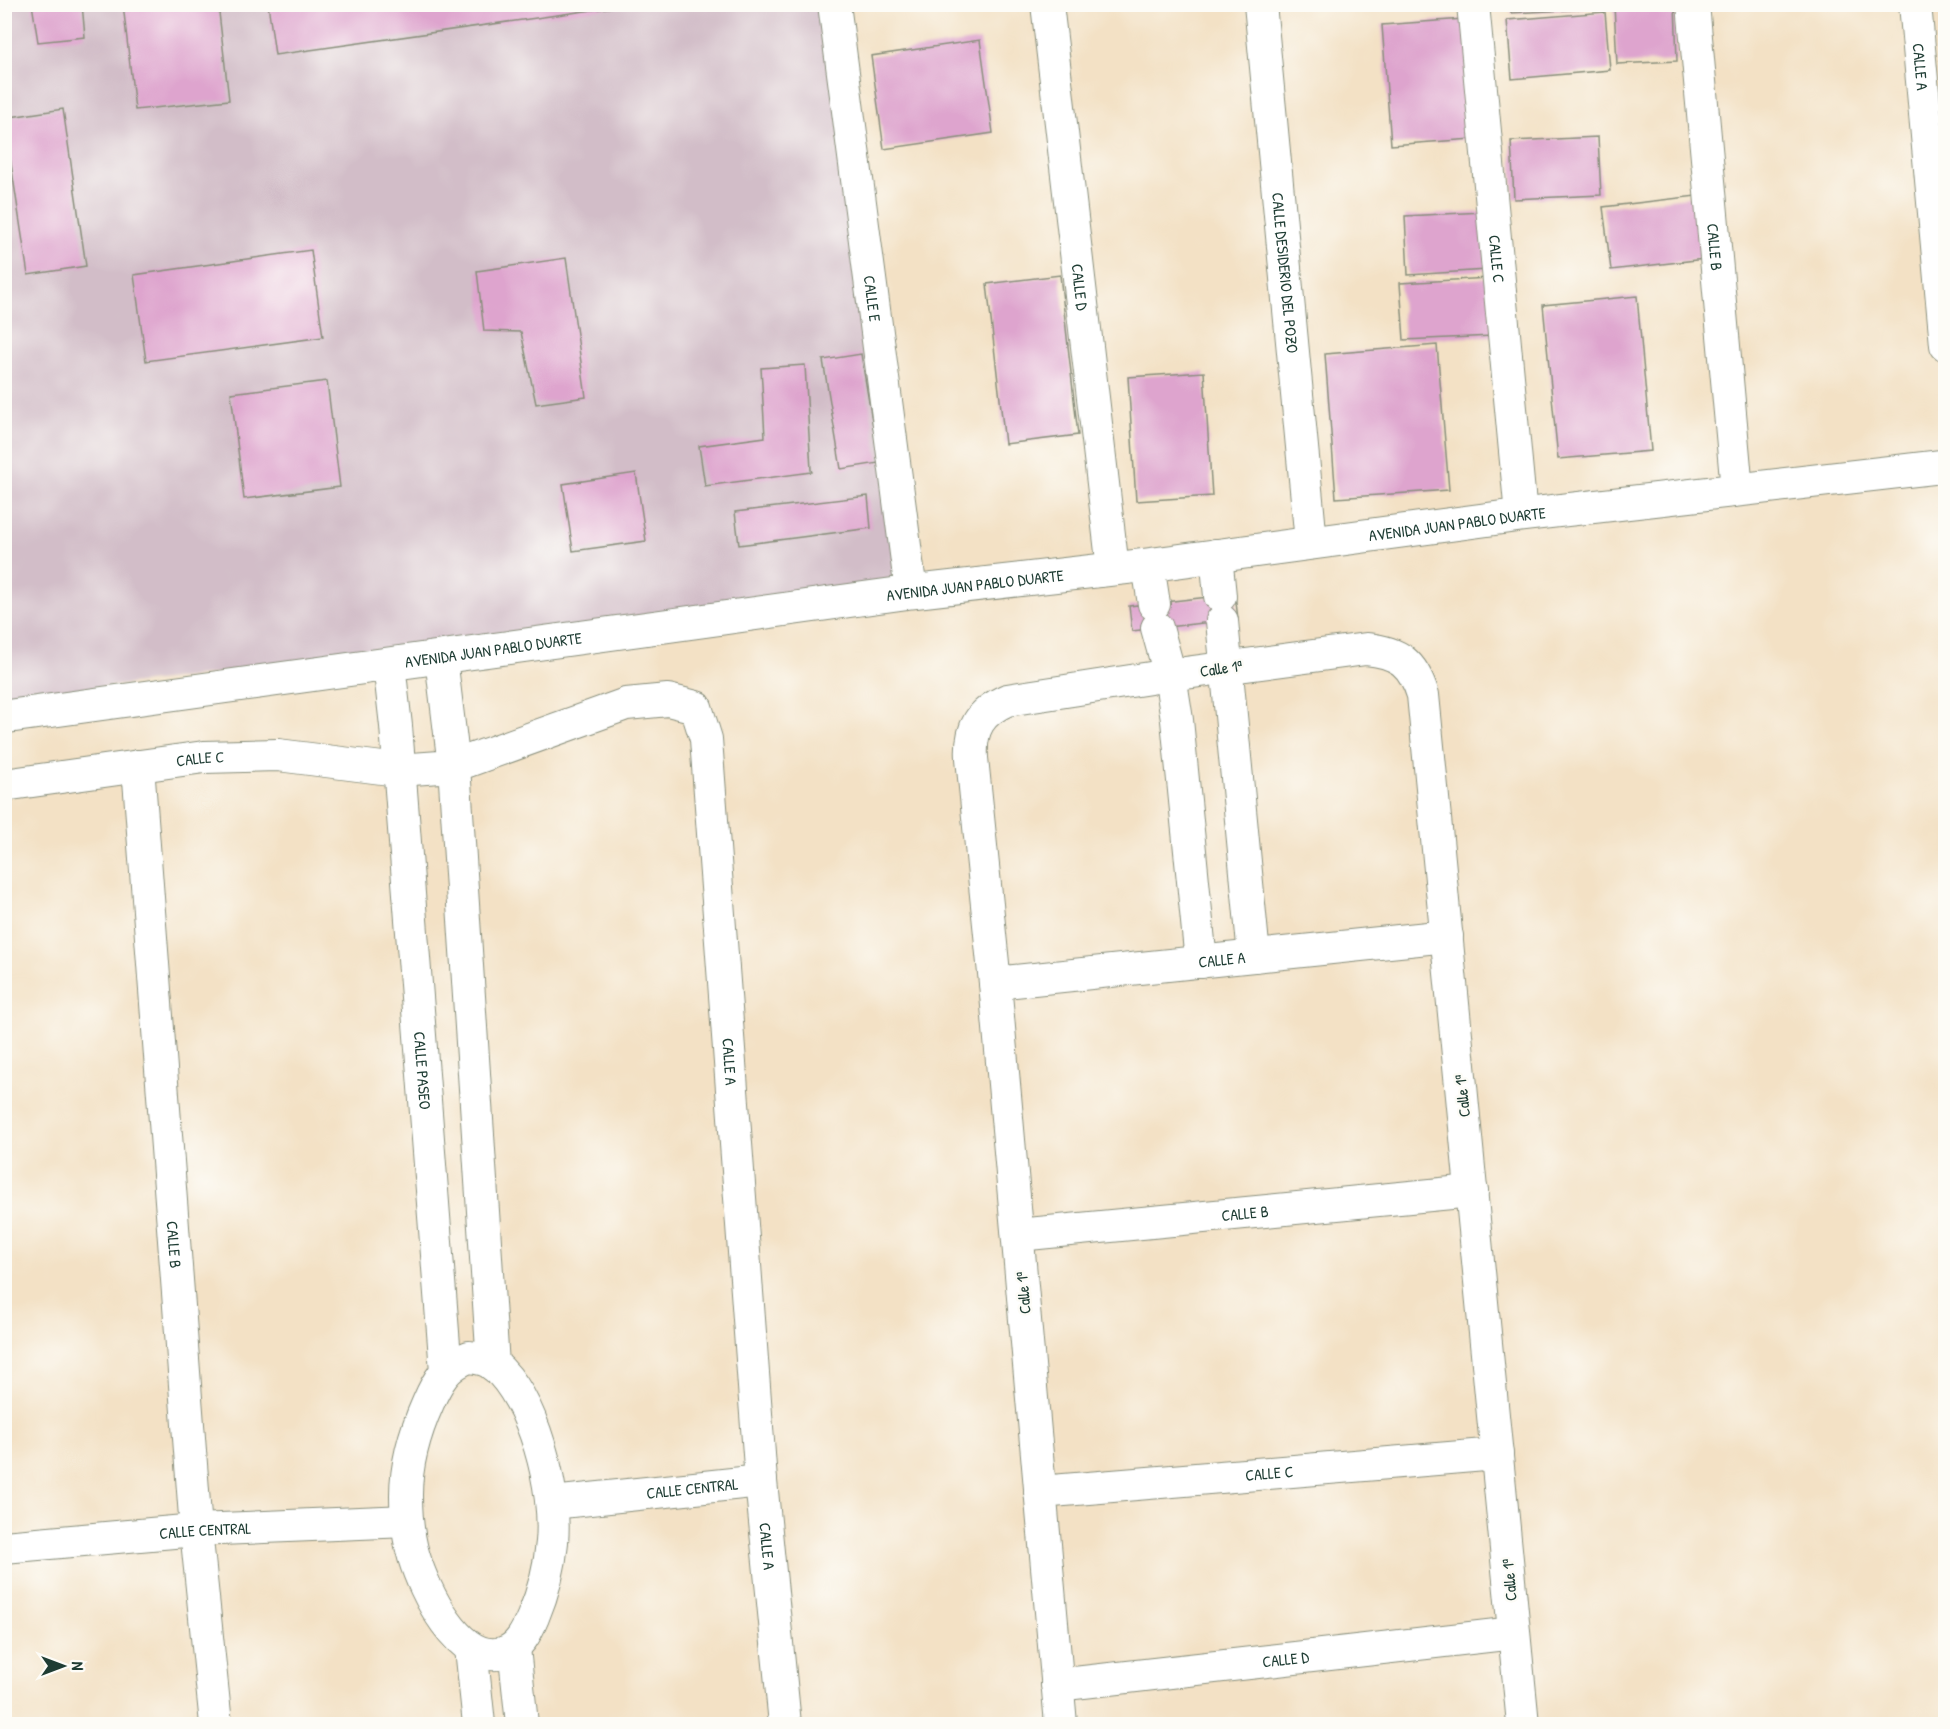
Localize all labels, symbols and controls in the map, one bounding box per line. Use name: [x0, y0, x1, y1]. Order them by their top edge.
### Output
street label: CALLE A: [1908, 42, 1934, 91]
street label: CALLE DESIDERIO DEL POZO: [1267, 191, 1304, 354]
street label: CALLE B: [1702, 222, 1728, 272]
street label: CALLE C: [1484, 234, 1510, 284]
street label: CALLE D: [1066, 263, 1094, 312]
street label: CALLE E: [859, 274, 886, 323]
street label: AVENIDA JUAN PABLO DUARTE: [1367, 501, 1547, 546]
street label: AVENIDA JUAN PABLO DUARTE: [885, 564, 1065, 606]
street label: AVENIDA JUAN PABLO DUARTE: [404, 626, 583, 673]
street label: Calle 1ª: [1198, 654, 1244, 682]
street label: CALLE C: [175, 745, 225, 772]
street label: CALLE A: [1197, 946, 1247, 973]
street label: CALLE PASEO: [409, 1031, 437, 1110]
street label: CALLE A: [717, 1037, 743, 1086]
street label: Calle 1ª: [1449, 1073, 1475, 1118]
street label: CALLE B: [1220, 1200, 1270, 1226]
street label: CALLE B: [162, 1220, 187, 1269]
street label: Calle 1ª: [1010, 1271, 1036, 1315]
street label: CALLE C: [1244, 1460, 1294, 1486]
street label: CALLE CENTRAL: [645, 1472, 739, 1504]
street label: CALLE CENTRAL: [158, 1517, 252, 1544]
street label: CALLE A: [754, 1522, 781, 1571]
street label: Calle 1ª: [1496, 1558, 1522, 1602]
north arrow: [33, 1636, 93, 1696]
street label: CALLE D: [1261, 1645, 1310, 1673]
text: N: [67, 1662, 89, 1671]

